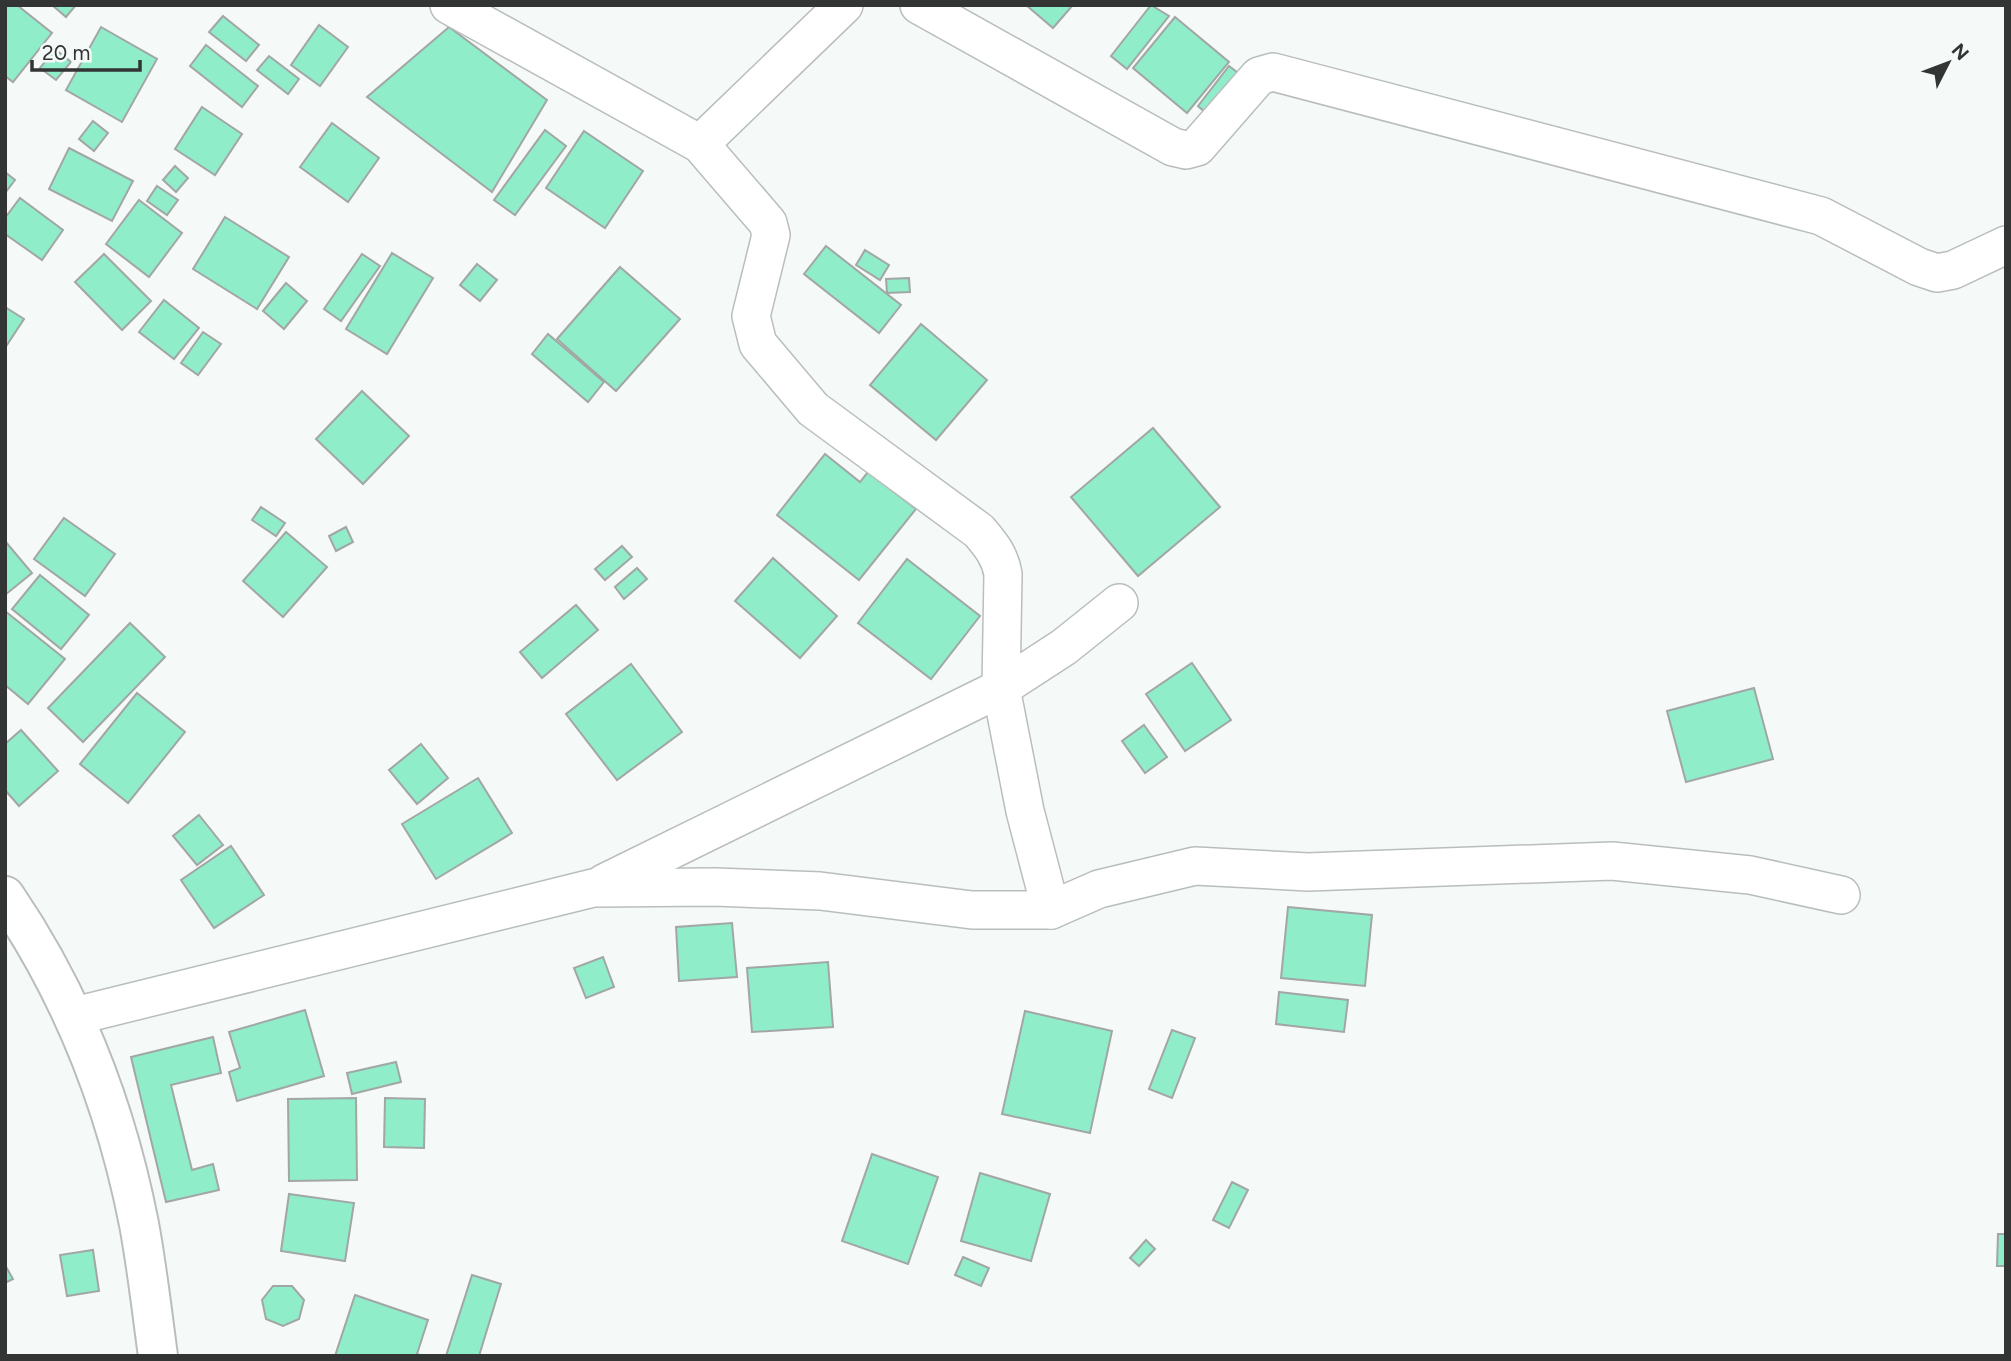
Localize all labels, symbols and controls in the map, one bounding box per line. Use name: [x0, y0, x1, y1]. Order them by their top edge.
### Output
scale bar: [32, 28, 140, 72]
north arrow: [1913, 28, 1983, 98]
text: N: [1947, 39, 1974, 65]
text: 20 m: [42, 40, 90, 65]

